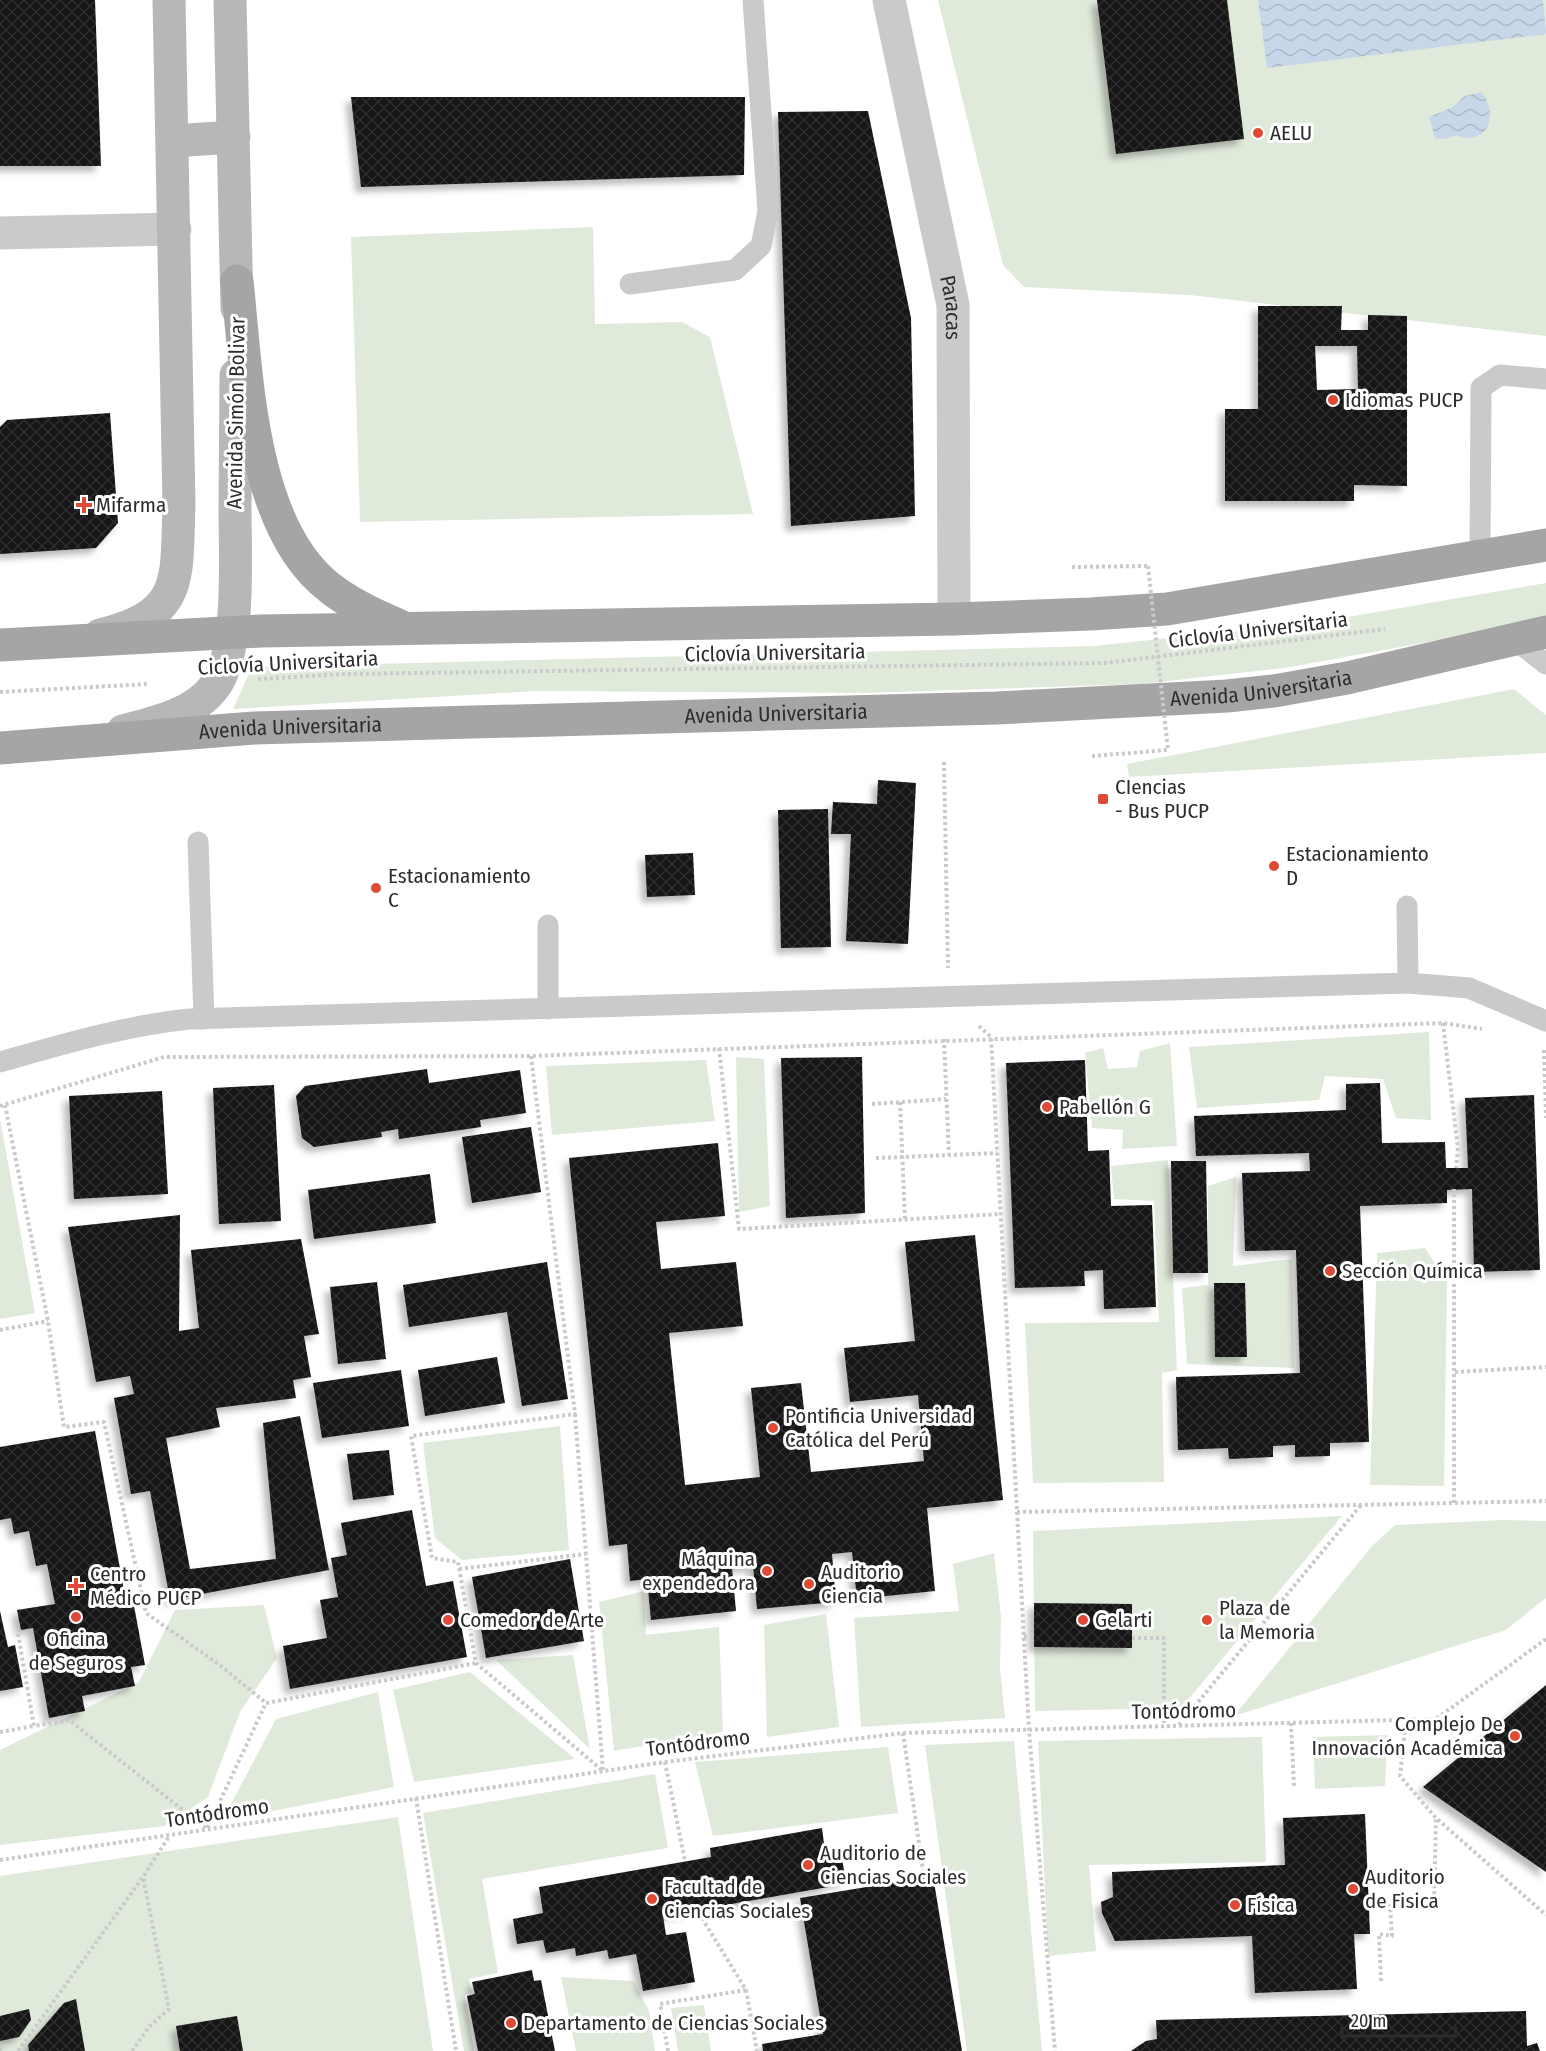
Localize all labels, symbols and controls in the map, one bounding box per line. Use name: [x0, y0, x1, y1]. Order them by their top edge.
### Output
place label: AELU: [1270, 120, 1312, 146]
marker: AELU: [1251, 126, 1265, 140]
street label: Paracas: [934, 273, 966, 340]
street label: Avenida Simón Bolivar: [221, 316, 251, 509]
place label: Idiomas PUCP: [1345, 387, 1463, 413]
marker: Idiomas PUCP: [1326, 393, 1340, 407]
place label: Mifarma: [96, 492, 166, 518]
marker: Mifarma: [77, 498, 91, 512]
street label: Ciclovía Universitaria: [1167, 606, 1349, 654]
street label: Ciclovía Universitaria: [684, 638, 866, 668]
street label: Ciclovía Universitaria: [197, 645, 379, 681]
street label: Avenida Universitaria: [1169, 664, 1354, 712]
street label: Avenida Universitaria: [684, 698, 868, 729]
street label: Avenida Universitaria: [198, 712, 382, 745]
place label: CIencias - Bus PUCP: [1115, 774, 1209, 824]
marker: CIencias - Bus PUCP: [1096, 792, 1110, 806]
place label: Estacionamiento D: [1286, 841, 1429, 891]
marker: Estacionamiento D: [1267, 859, 1281, 873]
place label: Estacionamiento C: [388, 863, 531, 913]
marker: Estacionamiento C: [369, 881, 383, 895]
place label: Pabellón G: [1059, 1094, 1151, 1120]
marker: Pabellón G: [1040, 1100, 1054, 1114]
place label: Sección Química: [1342, 1258, 1483, 1284]
marker: Sección Química: [1323, 1264, 1337, 1278]
place label: Pontificia Universidad Católica del Perú: [785, 1403, 973, 1453]
marker: Pontificia Universidad Católica del Perú: [766, 1421, 780, 1435]
place label: Máquina expendedora: [642, 1546, 755, 1596]
place label: Auditorio Ciencia: [821, 1559, 901, 1609]
place label: Centro Médico PUCP: [90, 1561, 201, 1611]
marker: Máquina expendedora: [760, 1564, 774, 1578]
marker: Centro Médico PUCP: [67, 1577, 85, 1595]
marker: Auditorio Ciencia: [802, 1577, 816, 1591]
place label: Plaza de la Memoria: [1219, 1595, 1315, 1645]
place label: Comedor de Arte: [460, 1607, 604, 1633]
place label: Gelarti: [1095, 1607, 1153, 1633]
marker: Oficina de Seguros: [69, 1610, 83, 1624]
marker: Comedor de Arte: [441, 1613, 455, 1627]
marker: Gelarti: [1076, 1613, 1090, 1627]
marker: Plaza de la Memoria: [1200, 1613, 1214, 1627]
place label: Oficina de Seguros: [29, 1626, 123, 1676]
street label: Tontódromo: [1132, 1697, 1236, 1725]
place label: Complejo De Innovación Académica: [1311, 1711, 1503, 1761]
street label: Tontódromo: [645, 1724, 751, 1762]
marker: Complejo De Innovación Académica: [1508, 1729, 1522, 1743]
street label: Tontódromo: [163, 1793, 271, 1833]
place label: Auditorio de Ciencias Sociales: [820, 1840, 966, 1890]
marker: Auditorio de Ciencias Sociales: [801, 1858, 815, 1872]
place label: Auditorio de Fisica: [1365, 1864, 1445, 1914]
place label: Facultad de Ciencias Sociales: [664, 1874, 810, 1924]
marker: Auditorio de Fisica: [1346, 1882, 1360, 1896]
marker: Facultad de Ciencias Sociales: [645, 1892, 659, 1906]
place label: Física: [1247, 1892, 1295, 1918]
marker: Física: [1228, 1898, 1242, 1912]
scale bar: [1342, 2000, 1456, 2038]
place label: Departamento de Ciencias Sociales: [523, 2010, 824, 2036]
text: 20 m: [1351, 2010, 1386, 2032]
marker: Departamento de Ciencias Sociales: [504, 2016, 518, 2030]

